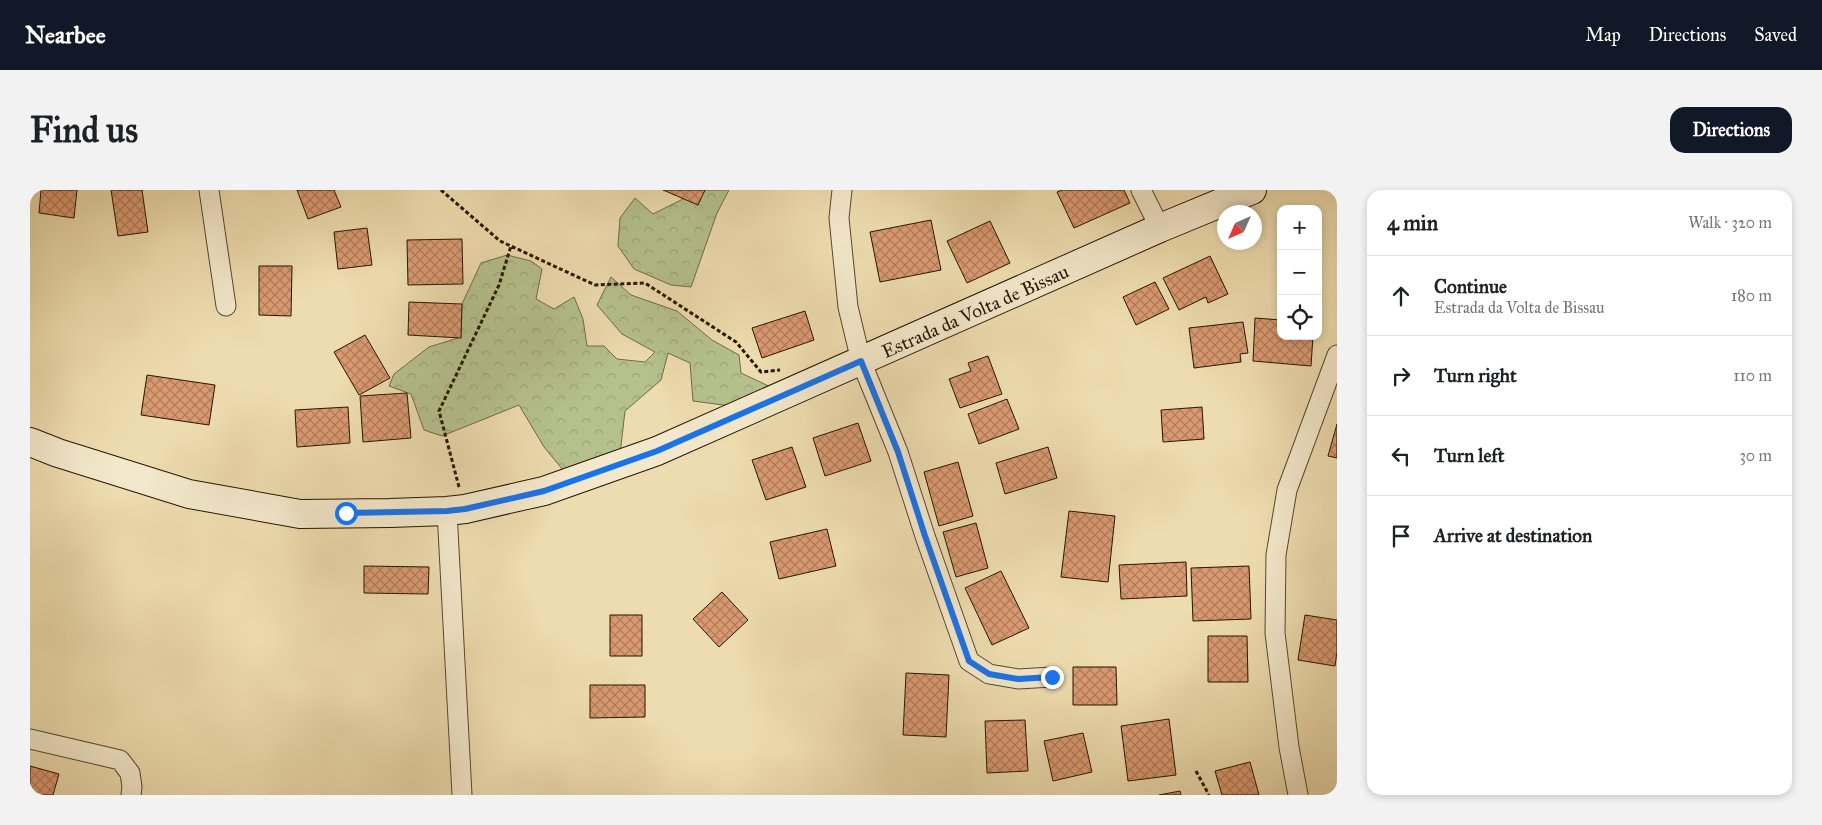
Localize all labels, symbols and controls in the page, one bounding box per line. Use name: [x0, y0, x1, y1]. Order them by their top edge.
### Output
text: Nearbee: [25, 20, 106, 50]
text: Map: [1585, 24, 1621, 46]
text: Directions: [1649, 24, 1726, 46]
text: Saved: [1754, 24, 1797, 46]
button: Directions: [1670, 107, 1792, 153]
text: Find us: [30, 109, 138, 152]
north arrow: [1217, 205, 1262, 250]
map controls: [1277, 205, 1322, 340]
button: +: [1277, 205, 1322, 250]
text: 4 min: [1387, 210, 1438, 236]
text: Walk · 320 m: [1688, 213, 1772, 232]
button: −: [1277, 250, 1322, 295]
street label: Estrada da Volta de Bissau: [878, 260, 1072, 363]
text: Continue: [1434, 275, 1507, 298]
icon: ahead: [1387, 282, 1415, 310]
text: 180 m: [1731, 286, 1772, 305]
button: locate: [1277, 295, 1322, 340]
text: Estrada da Volta de Bissau: [1434, 298, 1604, 317]
icon: right: [1387, 362, 1415, 390]
text: Turn right: [1434, 364, 1517, 387]
text: 110 m: [1733, 366, 1772, 385]
icon: left: [1387, 442, 1415, 470]
text: Turn left: [1434, 444, 1504, 467]
text: 30 m: [1739, 446, 1772, 465]
route start: [335, 502, 358, 525]
icon: arrive: [1387, 522, 1415, 550]
text: Arrive at destination: [1434, 524, 1592, 547]
route end: [1041, 666, 1064, 689]

